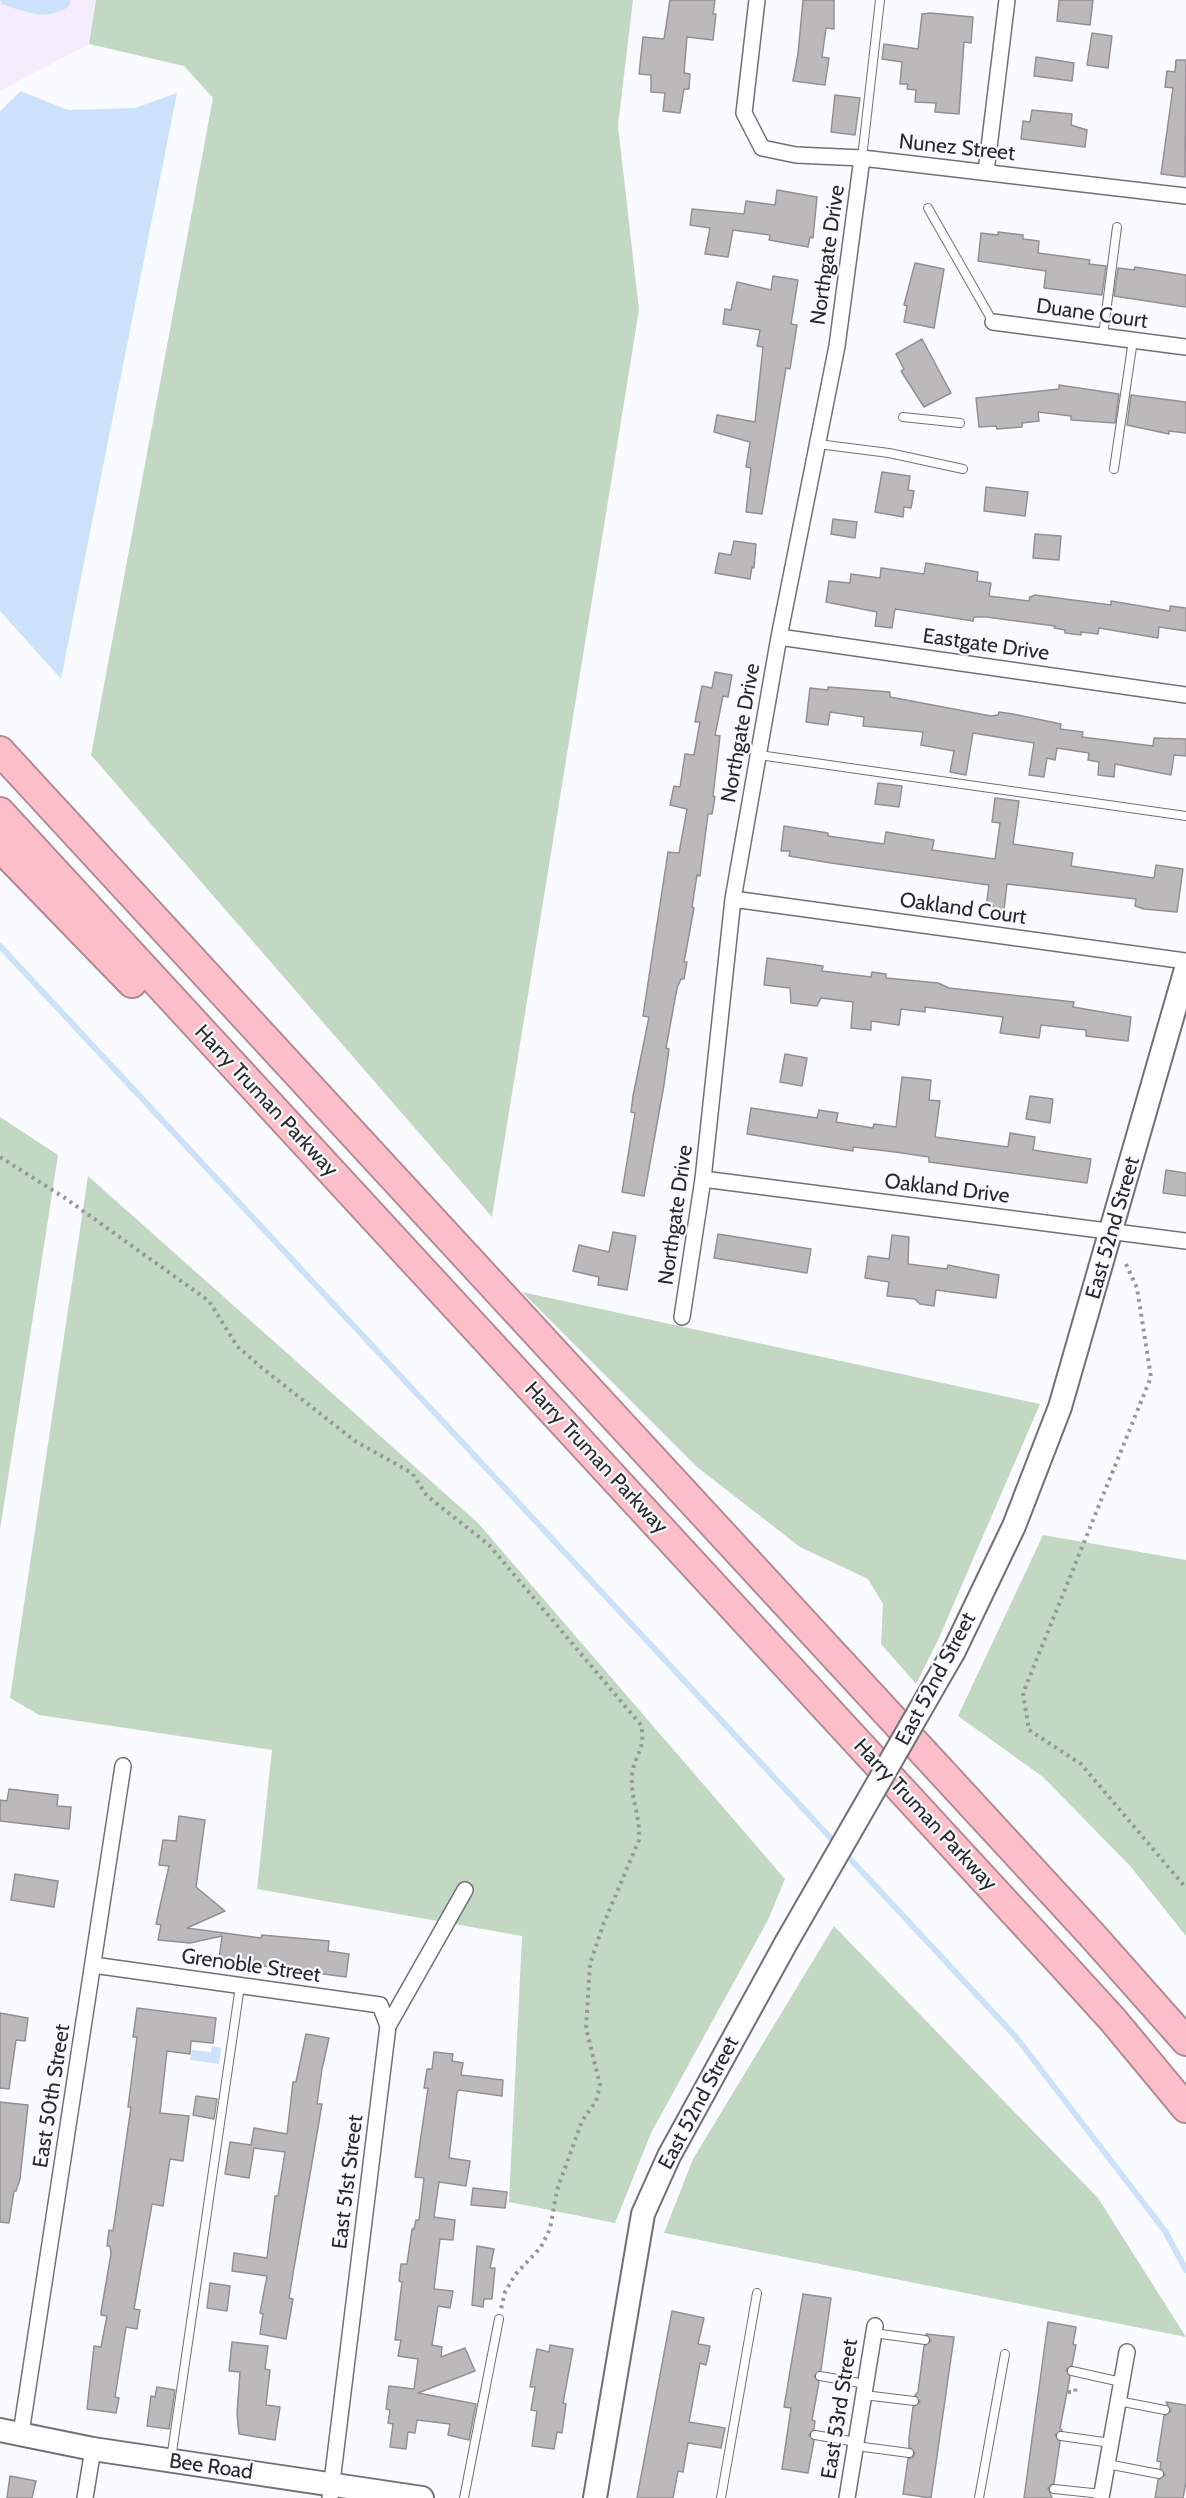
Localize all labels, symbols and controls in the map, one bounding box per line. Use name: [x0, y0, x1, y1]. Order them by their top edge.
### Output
street label: Nunez Street: [898, 129, 1016, 167]
street label: Northgate Drive: [806, 183, 850, 327]
street label: Duane Court: [1035, 294, 1149, 334]
street label: Eastgate Drive: [921, 624, 1051, 666]
street label: Northgate Drive: [716, 661, 766, 805]
street label: Oakland Court: [898, 888, 1028, 930]
street label: Harry Truman Parkway: [189, 1020, 343, 1182]
street label: Northgate Drive: [654, 1143, 698, 1287]
street label: East 52nd Street: [1081, 1154, 1145, 1302]
street label: Oakland Drive: [883, 1169, 1011, 1209]
street label: Harry Truman Parkway: [519, 1377, 673, 1539]
street label: East 52nd Street: [890, 1608, 982, 1750]
street label: Harry Truman Parkway: [848, 1734, 1002, 1896]
street label: Grenoble Street: [180, 1944, 322, 1988]
street label: East 50th Street: [28, 2022, 76, 2170]
street label: East 52nd Street: [653, 2032, 745, 2174]
street label: East 51st Street: [327, 2114, 369, 2250]
street label: East 53rd Street: [816, 2337, 864, 2481]
street label: Bee Road: [167, 2449, 255, 2485]

